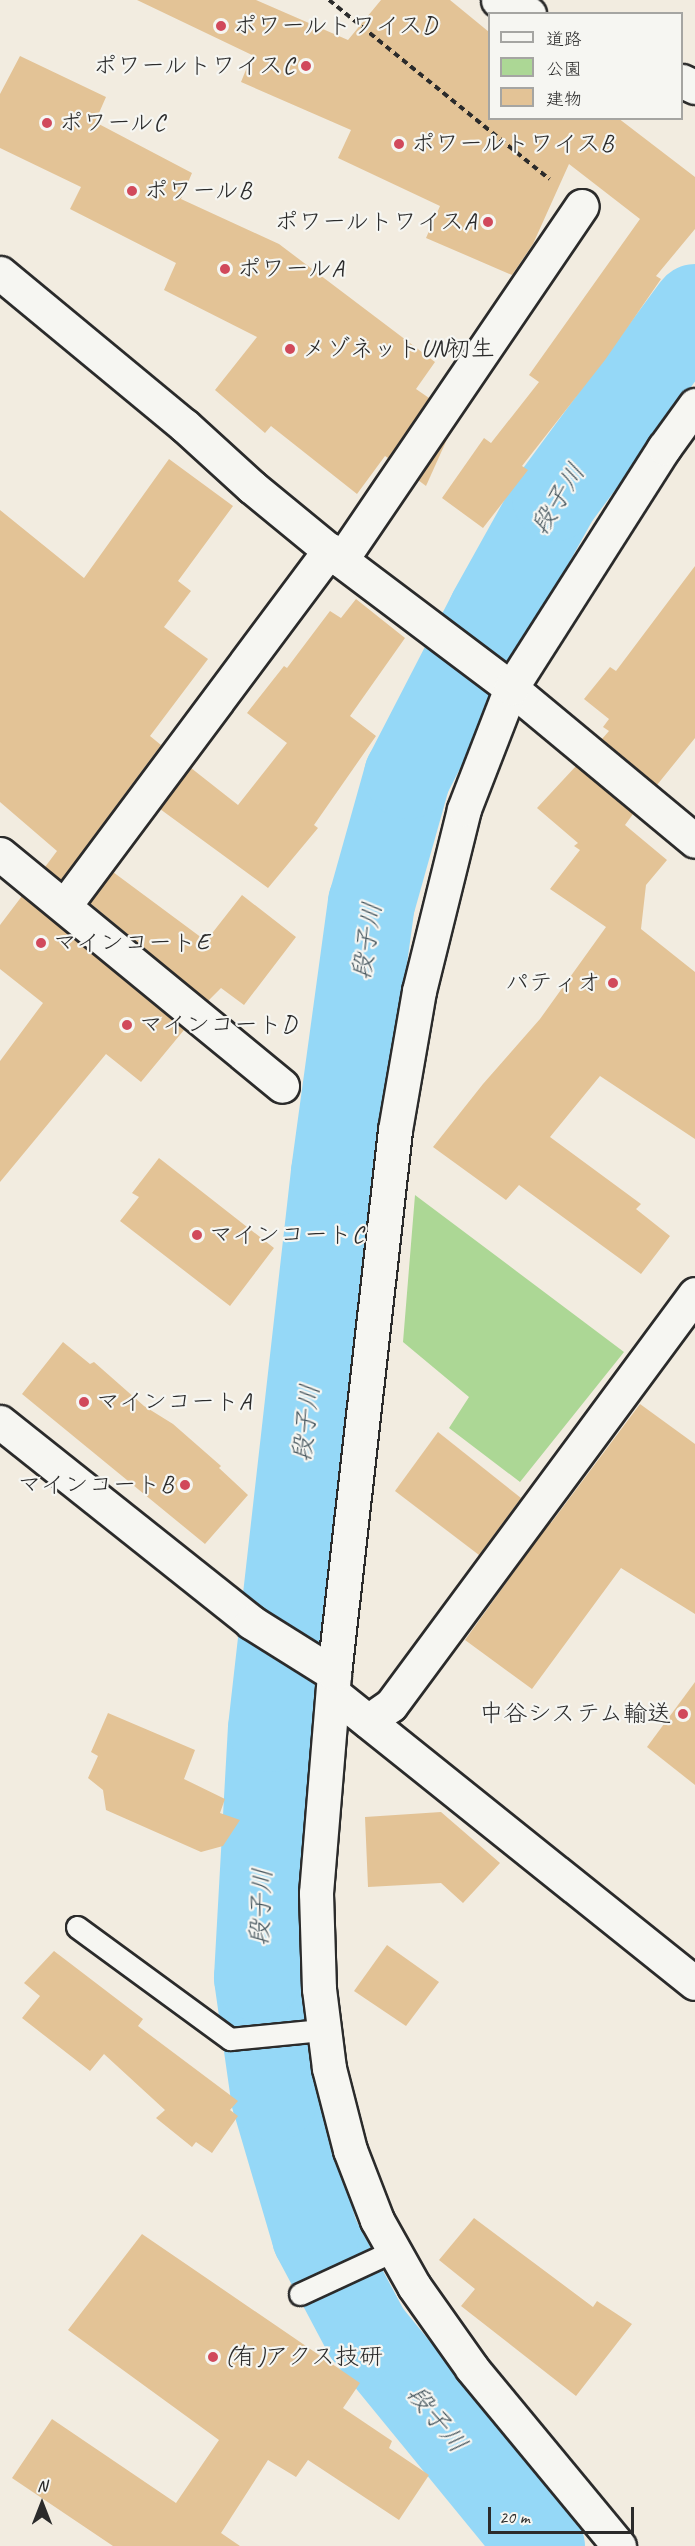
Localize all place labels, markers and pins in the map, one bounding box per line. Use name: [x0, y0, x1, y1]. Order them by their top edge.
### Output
place label: ポワールトワイスD: [233, 12, 439, 40]
marker: ポワールトワイスD: [214, 19, 228, 33]
place label: ポワールトワイスC: [91, 52, 294, 80]
marker: ポワールトワイスC: [299, 59, 313, 73]
place label: ポワールC: [59, 109, 166, 137]
marker: ポワールC: [40, 116, 54, 130]
place label: ポワールトワイスB: [411, 130, 615, 158]
marker: ポワールトワイスB: [392, 137, 406, 151]
place label: ポワールB: [144, 177, 252, 205]
marker: ポワールB: [125, 184, 139, 198]
place label: ポワールトワイスA: [272, 208, 476, 236]
marker: ポワールトワイスA: [481, 215, 495, 229]
place label: ポワールA: [237, 255, 345, 283]
marker: ポワールA: [218, 262, 232, 276]
place label: メゾネットUN初生: [302, 335, 496, 363]
marker: メゾネットUN初生: [283, 342, 297, 356]
place label: マインコートE: [53, 929, 210, 957]
marker: マインコートE: [34, 936, 48, 950]
place label: パティオ: [505, 969, 601, 997]
marker: パティオ: [606, 976, 620, 990]
place label: マインコートD: [139, 1011, 297, 1039]
marker: マインコートD: [120, 1018, 134, 1032]
place label: マインコートC: [209, 1221, 364, 1249]
marker: マインコートC: [190, 1228, 204, 1242]
place label: マインコートA: [96, 1388, 252, 1416]
marker: マインコートA: [77, 1395, 91, 1409]
place label: マインコートB: [17, 1471, 173, 1499]
marker: マインコートB: [178, 1478, 192, 1492]
place label: 中谷システム輸送: [479, 1700, 671, 1728]
marker: 中谷システム輸送: [676, 1707, 690, 1721]
place label: (有)アクス技研: [225, 2343, 385, 2371]
marker: (有)アクス技研: [206, 2350, 220, 2364]

